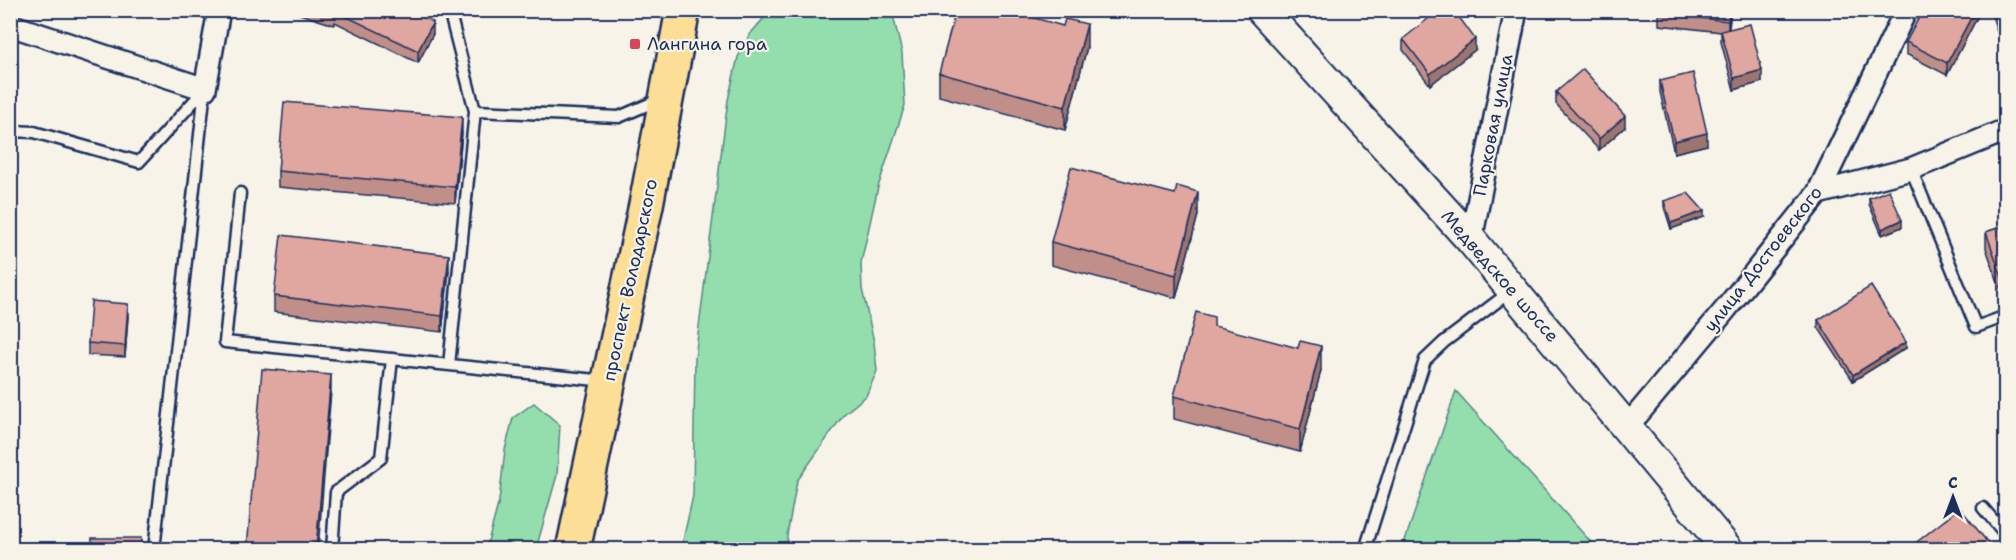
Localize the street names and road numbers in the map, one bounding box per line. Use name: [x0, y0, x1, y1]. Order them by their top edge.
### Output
street label: Парковая улица: [1467, 52, 1519, 198]
street label: проспект Володарского: [597, 177, 663, 383]
street label: улица Достоевского: [1698, 181, 1828, 337]
street label: Медведское шоссе: [1436, 205, 1564, 347]

